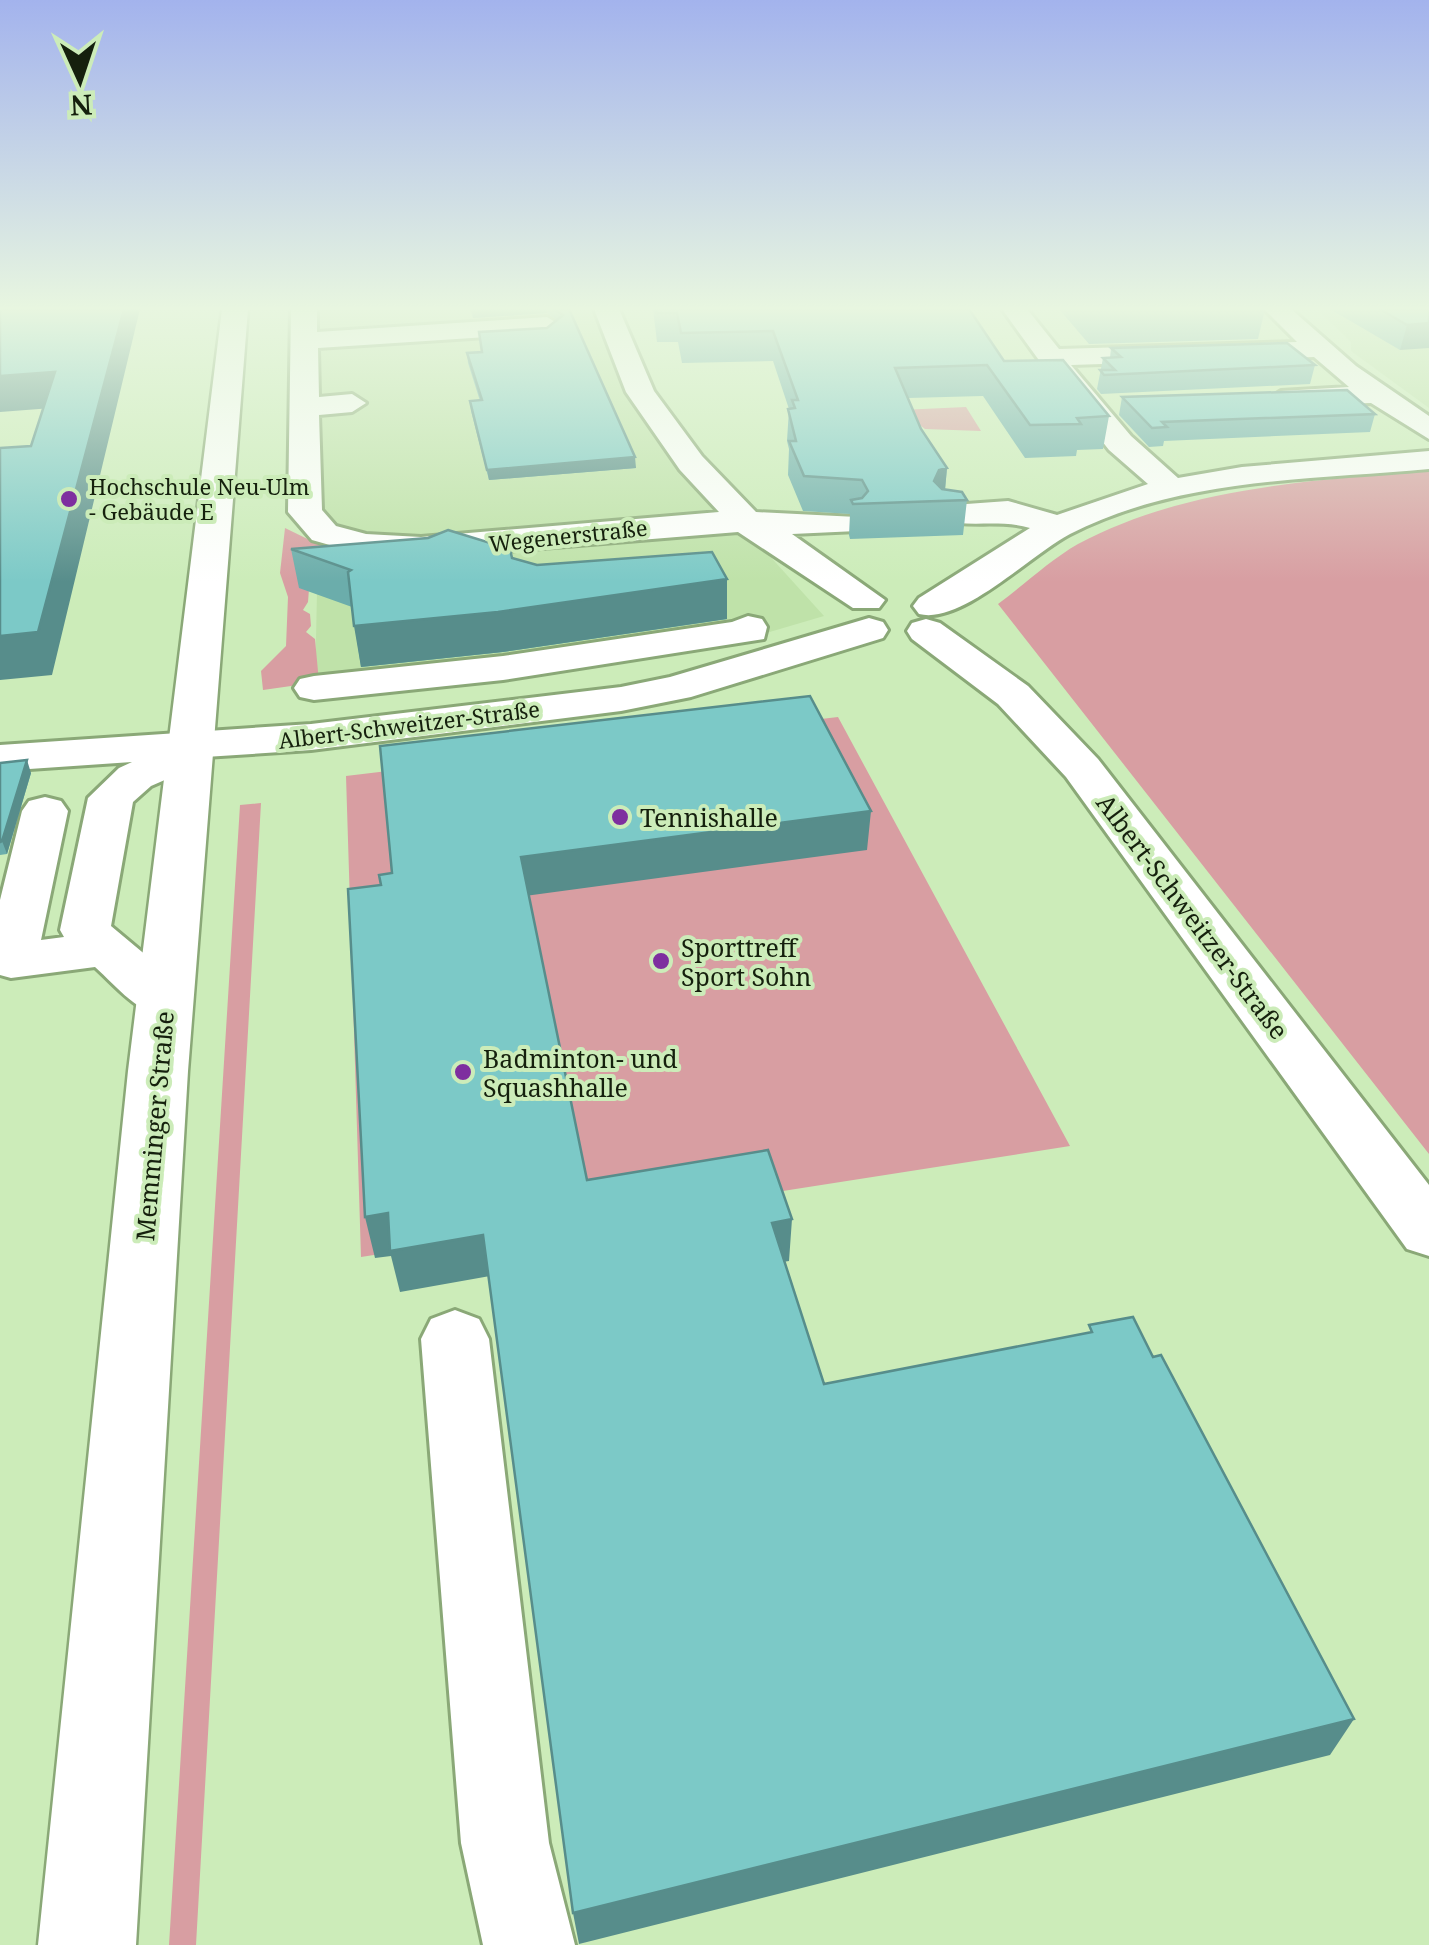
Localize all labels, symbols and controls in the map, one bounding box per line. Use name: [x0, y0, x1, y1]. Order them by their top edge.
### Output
north arrow: [30, 30, 130, 130]
text: N: [69, 86, 93, 126]
place label: Hochschule Neu-Ulm - Gebäude E: [89, 471, 310, 526]
marker: Hochschule Neu-Ulm - Gebäude E: [58, 488, 80, 510]
street label: Wegenerstraße: [487, 512, 649, 558]
street label: Albert-Schweitzer-Straße: [277, 693, 541, 755]
street label: Albert-Schweitzer-Straße: [1089, 786, 1297, 1046]
place label: Tennishalle: [640, 800, 778, 834]
marker: Tennishalle: [609, 806, 631, 828]
place label: Sporttreff Sport Sohn: [681, 930, 811, 993]
marker: Sporttreff Sport Sohn: [650, 950, 672, 972]
street label: Memminger Straße: [127, 1010, 181, 1242]
place label: Badminton- und Squashhalle: [483, 1041, 677, 1104]
marker: Badminton- und Squashhalle: [452, 1061, 474, 1083]

